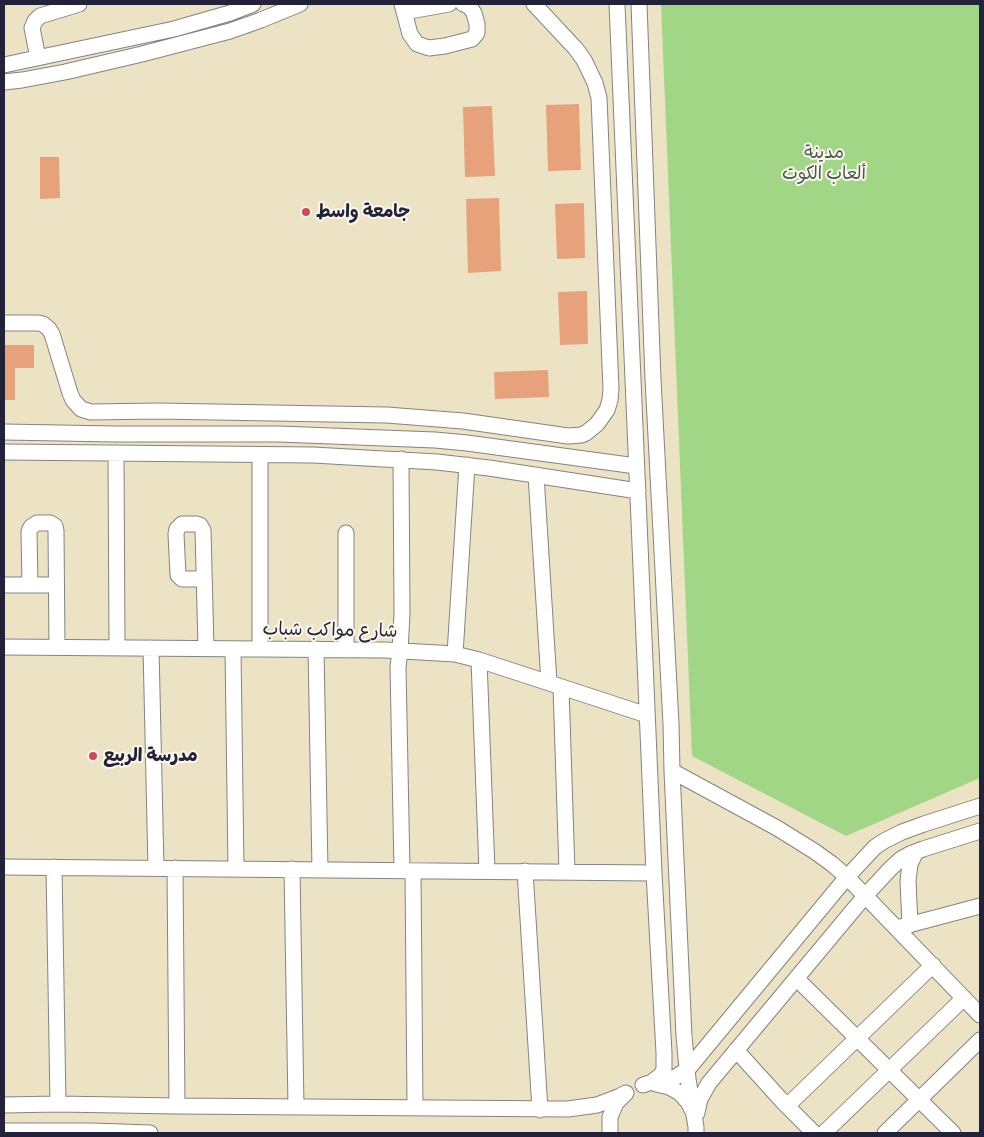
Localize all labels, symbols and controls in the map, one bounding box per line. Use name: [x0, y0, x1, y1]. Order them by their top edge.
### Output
park label: مدينة ألعاب الكوت: [782, 142, 866, 184]
place label: جامعة واسط: [316, 201, 410, 223]
marker: جامعة واسط: [300, 206, 312, 218]
street label: شارع مواكب شباب: [262, 619, 398, 643]
place label: مدرسة الربيع: [103, 745, 198, 767]
marker: مدرسة الربيع: [87, 750, 99, 762]

